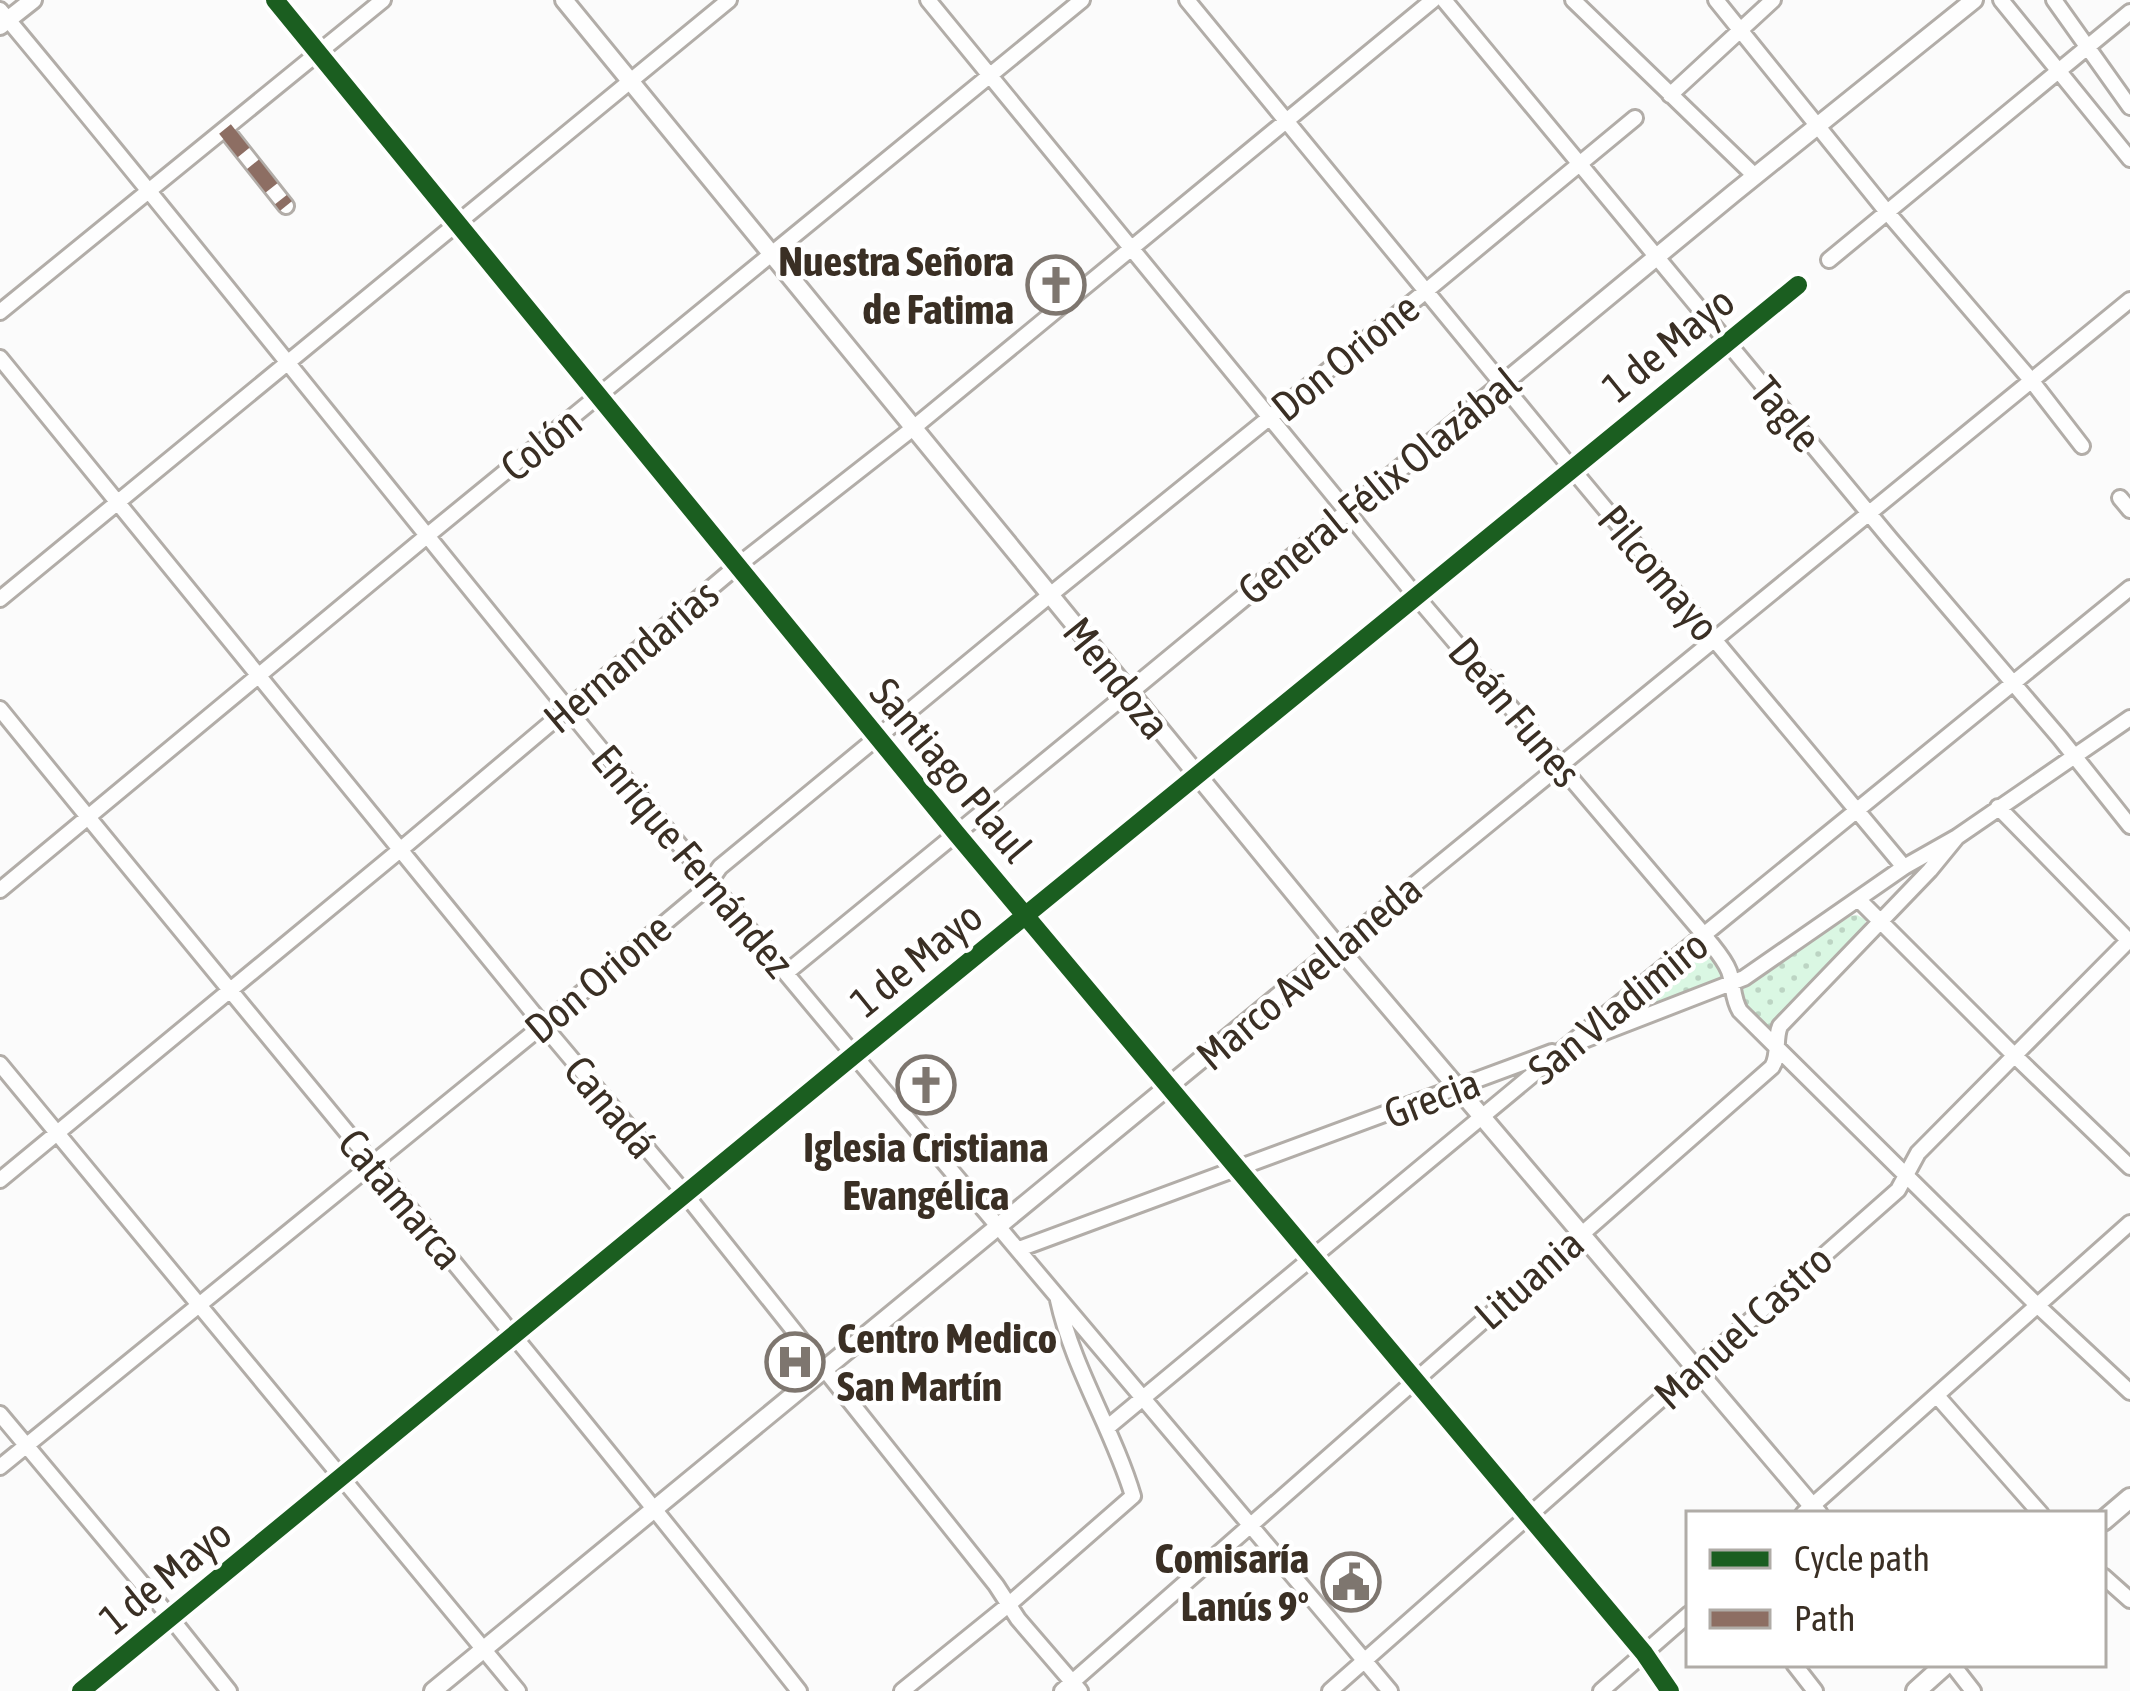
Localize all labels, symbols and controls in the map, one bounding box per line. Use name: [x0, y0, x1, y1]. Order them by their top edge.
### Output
place label: Nuestra Señora de Fatima: [778, 237, 1014, 333]
church icon: Nuestra Señora de Fatima: [1025, 254, 1087, 316]
street label: 1 de Mayo: [1593, 277, 1743, 411]
street label: Don Orione: [1262, 283, 1428, 431]
street label: General Félix Olazábal: [1229, 358, 1529, 614]
street label: Tagle: [1741, 367, 1831, 461]
street label: Colón: [491, 397, 591, 491]
street label: Pilcomayo: [1589, 496, 1729, 650]
street label: Hernandarias: [534, 569, 728, 743]
street label: Mendoza: [1054, 608, 1180, 748]
street label: Deán Funes: [1439, 628, 1591, 796]
street label: Santiago Plaul: [861, 669, 1041, 871]
street label: Enrique Fernández: [582, 736, 804, 986]
street label: Marco Avellaneda: [1187, 864, 1431, 1080]
street label: 1 de Mayo: [841, 892, 991, 1026]
street label: Don Orione: [515, 903, 681, 1053]
street label: San Vladimiro: [1519, 920, 1717, 1094]
street label: Canadá: [555, 1046, 667, 1168]
church icon: Iglesia Cristiana Evangélica: [895, 1054, 957, 1116]
street label: Grecia: [1378, 1058, 1486, 1138]
street label: Catamarca: [329, 1119, 473, 1279]
place label: Iglesia Cristiana Evangélica: [803, 1123, 1049, 1219]
street label: Lituania: [1465, 1219, 1593, 1339]
street label: Manuel Castro: [1645, 1235, 1841, 1419]
place label: Centro Medico San Martín: [837, 1314, 1057, 1410]
hospital icon: Centro Medico San Martín: [764, 1331, 826, 1393]
street label: 1 de Mayo: [90, 1509, 240, 1643]
legend: [1686, 1511, 2106, 1667]
place label: Comisaría Lanús 9°: [1155, 1534, 1309, 1630]
text: Cycle path: [1794, 1537, 1930, 1579]
public building icon: Comisaría Lanús 9°: [1320, 1551, 1382, 1613]
text: Path: [1794, 1597, 1856, 1639]

